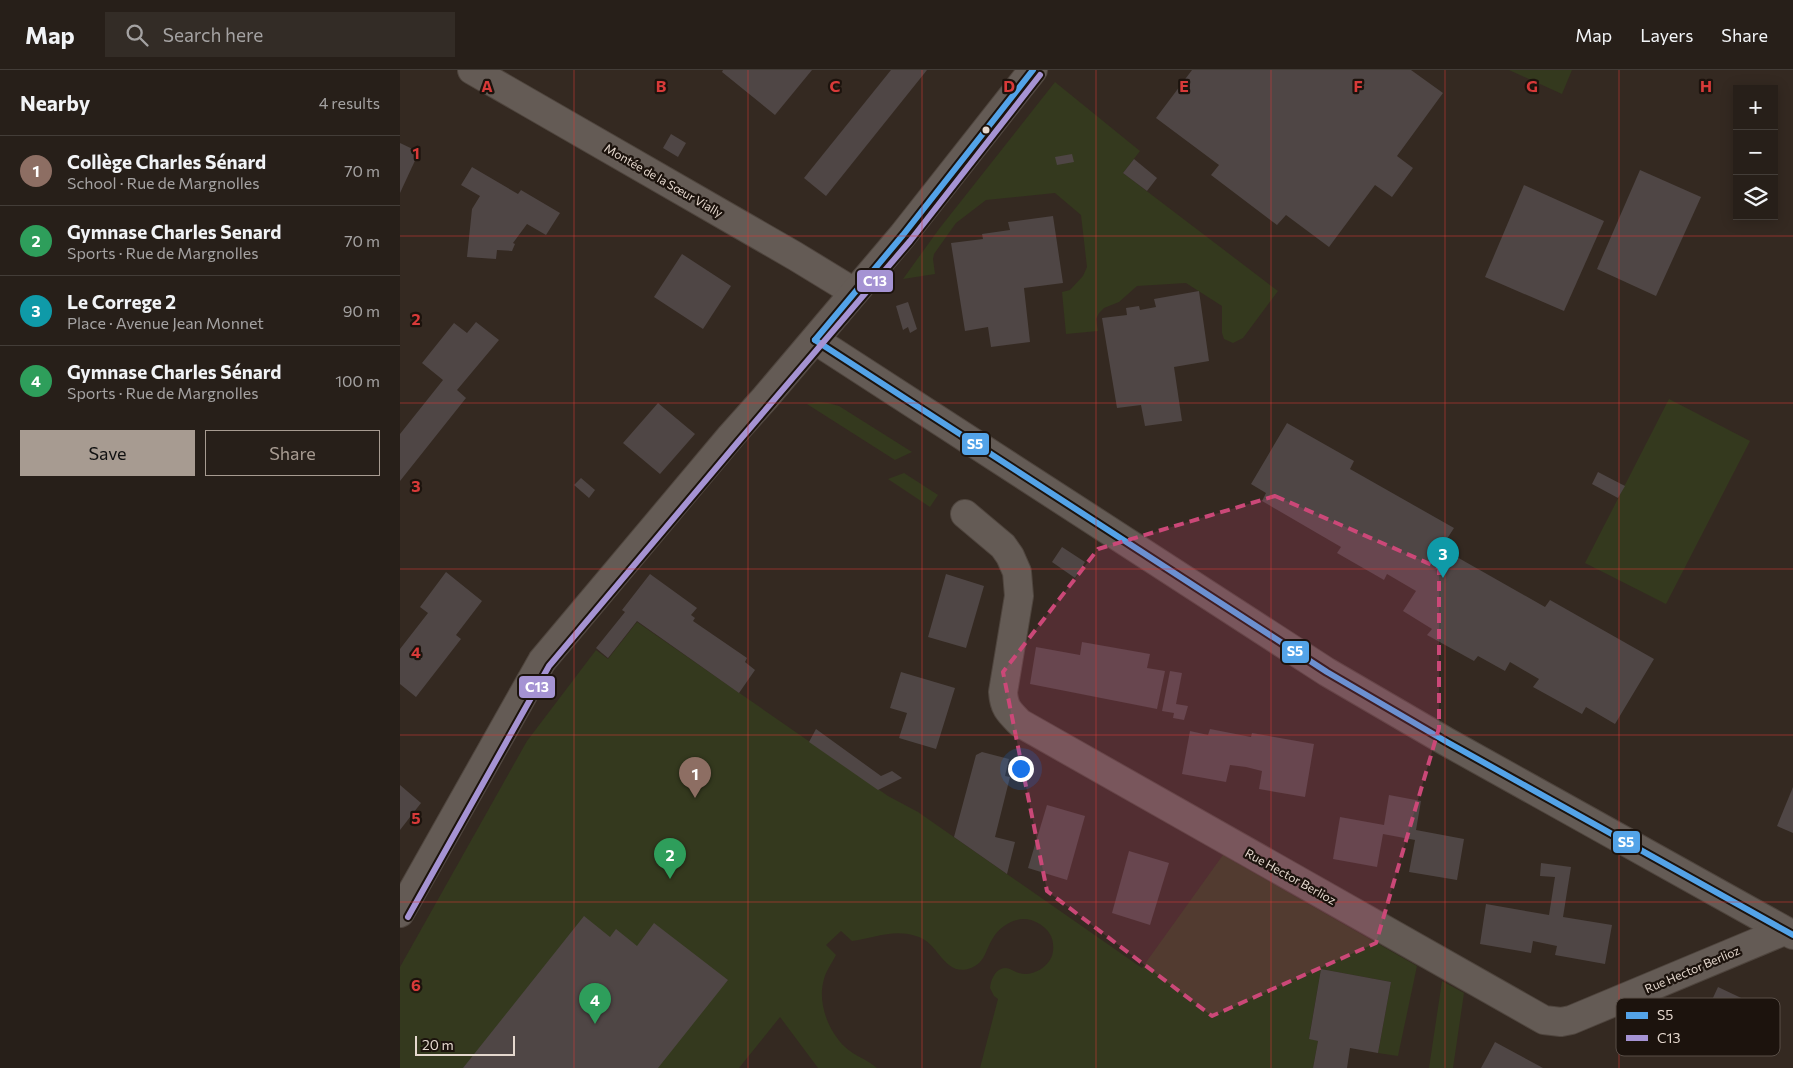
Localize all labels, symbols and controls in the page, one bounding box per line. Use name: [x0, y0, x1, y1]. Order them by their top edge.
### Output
search box: [105, 12, 455, 57]
text: Map: [25, 20, 75, 49]
icon: search: [123, 21, 151, 49]
text: Search here: [163, 23, 263, 46]
text: Map: [1575, 24, 1612, 46]
text: Layers: [1640, 24, 1693, 46]
text: Share: [1721, 24, 1768, 46]
text: A: [481, 76, 493, 95]
text: B: [656, 76, 667, 95]
text: C: [830, 76, 841, 95]
text: D: [1003, 76, 1015, 95]
text: E: [1179, 76, 1189, 95]
text: F: [1353, 76, 1363, 95]
text: G: [1526, 76, 1538, 95]
text: H: [1700, 76, 1712, 95]
map controls: [1733, 85, 1778, 220]
button: +: [1733, 85, 1778, 130]
text: Nearby: [20, 90, 90, 115]
text: 4 results: [319, 93, 380, 112]
unlabelled marker: [981, 125, 991, 135]
button: −: [1733, 130, 1778, 175]
street label: Montée de la Sœur Vially: [602, 140, 726, 220]
text: 1: [412, 143, 420, 162]
text: Collège Charles Sénard: [67, 150, 266, 173]
text: 1: [32, 161, 40, 180]
text: 70 m: [344, 161, 380, 180]
text: School · Rue de Margnolles: [67, 173, 260, 192]
button: layers: [1733, 175, 1778, 220]
text: Gymnase Charles Senard: [67, 220, 281, 243]
text: 2: [31, 231, 41, 250]
text: 70 m: [344, 231, 380, 250]
text: Sports · Rue de Margnolles: [67, 243, 259, 262]
line badge: C13: [856, 269, 894, 293]
text: C13: [863, 272, 887, 289]
text: Le Correge 2: [67, 290, 176, 313]
text: 3: [31, 301, 41, 320]
text: 90 m: [343, 301, 380, 320]
text: 2: [411, 309, 421, 328]
text: Place · Avenue Jean Monnet: [67, 313, 264, 332]
text: Gymnase Charles Sénard: [67, 360, 281, 383]
text: 4: [31, 371, 41, 390]
text: 100 m: [335, 371, 380, 390]
text: Sports · Rue de Margnolles: [67, 383, 259, 402]
button: Save: [20, 430, 195, 476]
button: Share: [205, 430, 380, 476]
line badge: S5: [961, 432, 990, 456]
text: S5: [967, 435, 983, 452]
text: 3: [411, 476, 421, 495]
pin: 3: [1427, 537, 1459, 578]
line badge: S5: [1281, 640, 1310, 664]
text: 4: [411, 642, 421, 661]
text: S5: [1287, 642, 1303, 659]
line badge: C13: [518, 675, 556, 699]
text: C13: [525, 678, 549, 695]
your location: [1008, 756, 1034, 782]
pin: 1: [679, 757, 711, 798]
text: 5: [411, 808, 421, 827]
line badge: S5: [1612, 830, 1641, 854]
text: S5: [1618, 833, 1634, 850]
pin: 2: [654, 838, 686, 879]
street label: Rue Hector Berlioz: [1243, 845, 1339, 907]
street label: Rue Hector Berlioz: [1642, 943, 1742, 995]
text: 6: [411, 975, 421, 994]
pin: 4: [579, 983, 611, 1024]
legend: [1616, 998, 1780, 1056]
text: S5: [1657, 1006, 1673, 1023]
text: C13: [1657, 1029, 1681, 1046]
scale bar: [415, 1033, 515, 1056]
text: 20 m: [422, 1036, 454, 1053]

